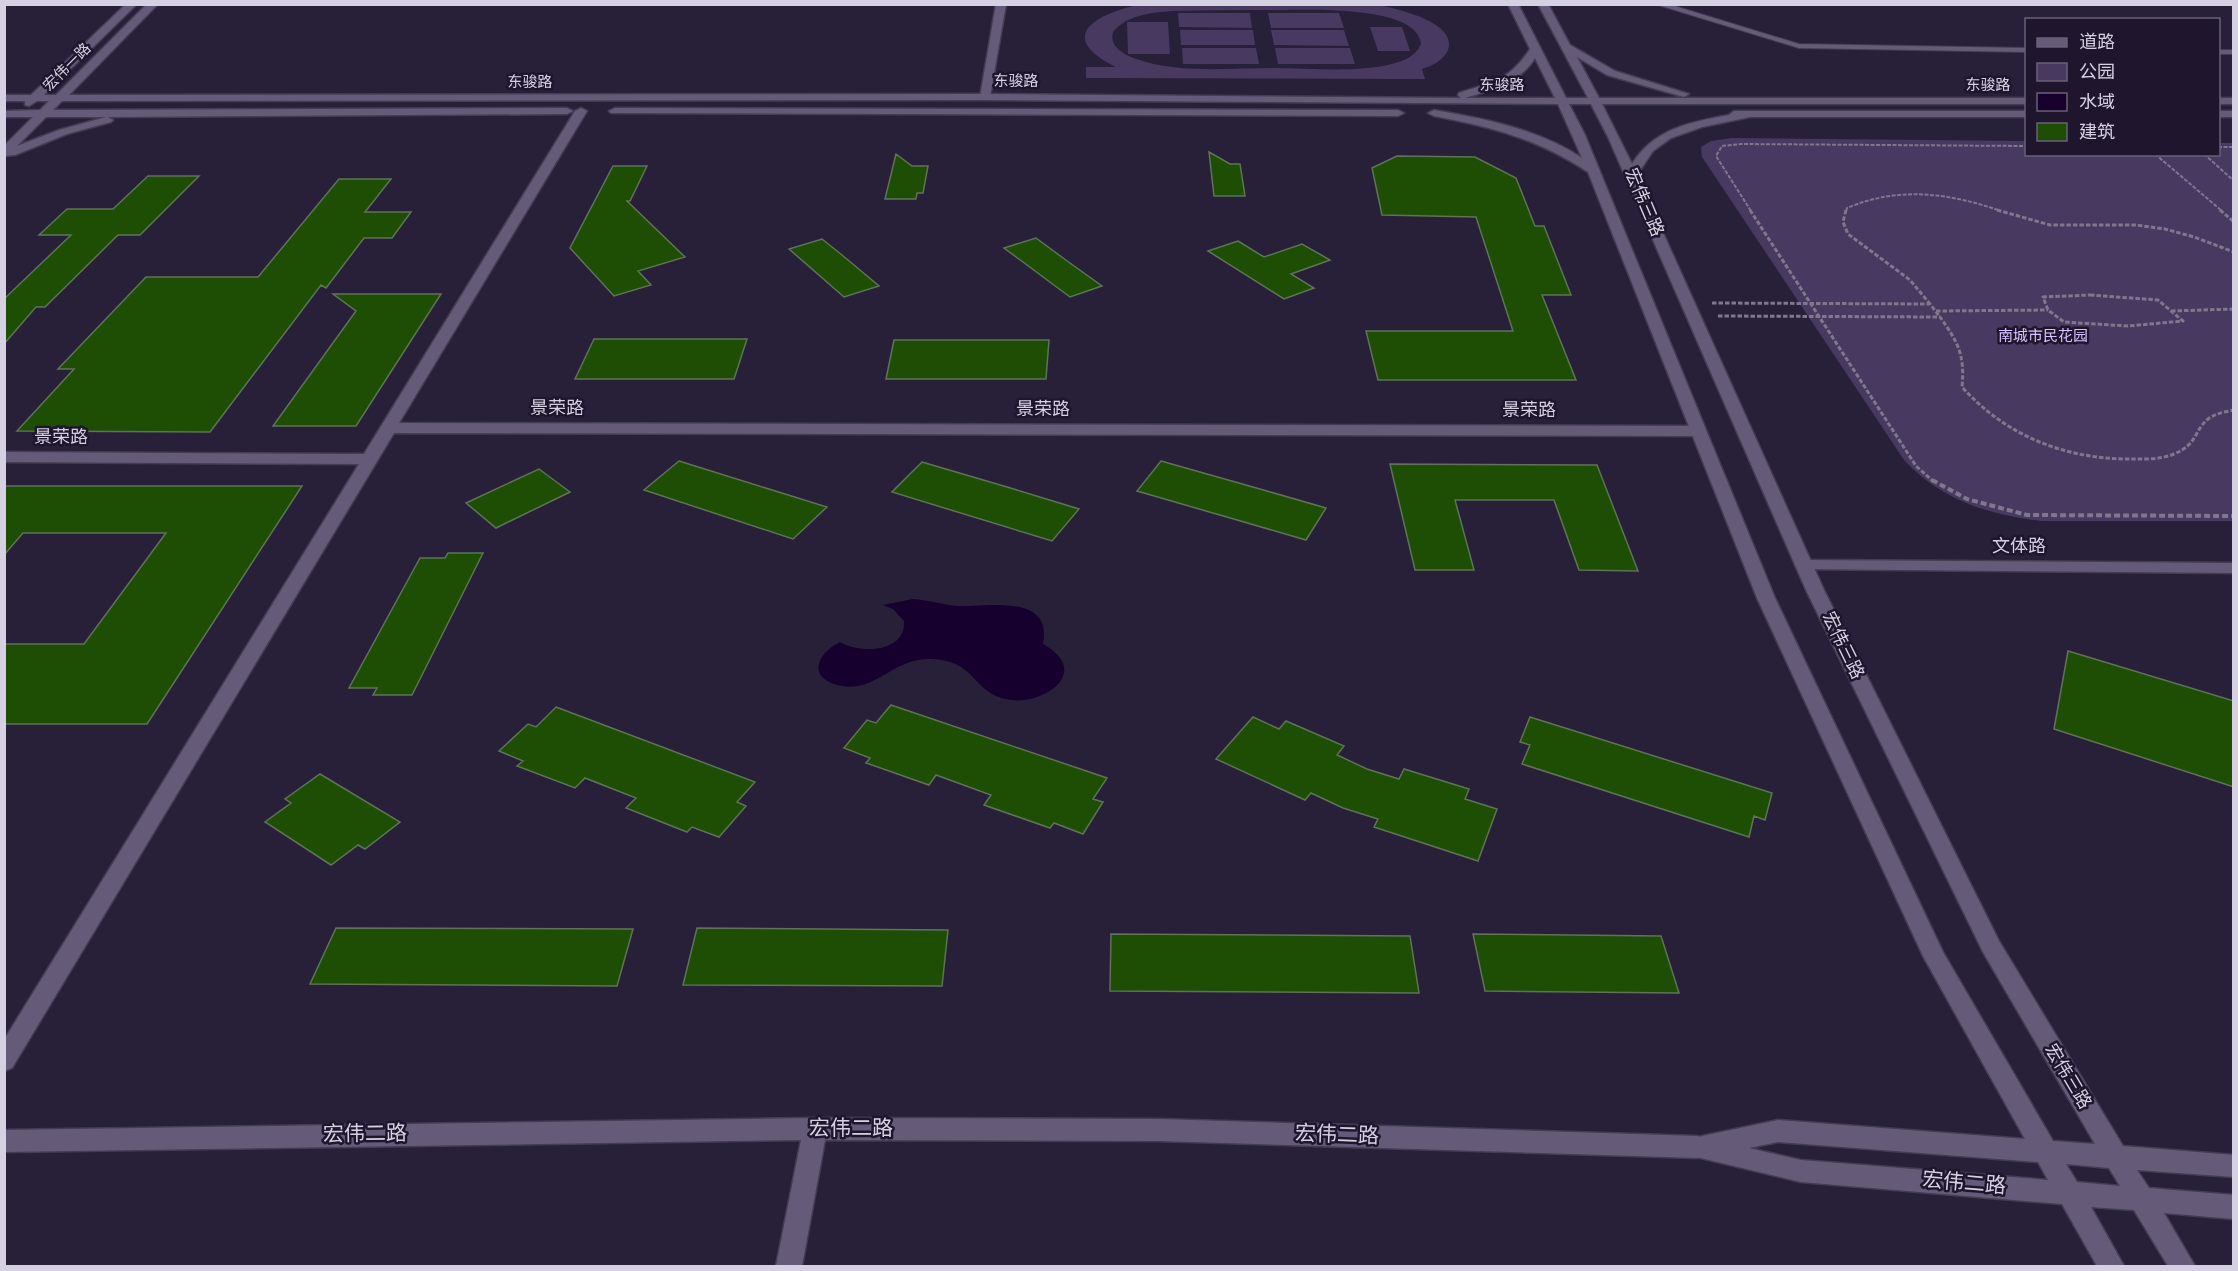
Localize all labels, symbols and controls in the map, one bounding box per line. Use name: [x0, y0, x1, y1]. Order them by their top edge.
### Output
legend: [2025, 18, 2220, 156]
text: 道路: [2079, 32, 2115, 55]
street label: 宏伟一路: [40, 40, 96, 96]
text: 公园: [2079, 62, 2115, 85]
street label: 东骏路: [993, 73, 1039, 92]
street label: 东骏路: [507, 74, 553, 93]
street label: 东骏路: [1479, 77, 1525, 96]
street label: 东骏路: [1965, 77, 2011, 96]
text: 水域: [2079, 92, 2115, 115]
text: 建筑: [2079, 122, 2115, 145]
street label: 宏伟三路: [1618, 165, 1668, 241]
park label: 南城市民花园: [1998, 328, 2088, 347]
street label: 景荣路: [530, 398, 584, 421]
street label: 景荣路: [1016, 399, 1070, 422]
street label: 景荣路: [1502, 400, 1556, 423]
street label: 景荣路: [34, 427, 88, 450]
street label: 文体路: [1992, 536, 2046, 559]
street label: 宏伟三路: [1816, 609, 1868, 683]
street label: 宏伟三路: [2039, 1040, 2095, 1114]
street label: 宏伟二路: [809, 1116, 893, 1143]
street label: 宏伟二路: [323, 1121, 407, 1149]
street label: 宏伟二路: [1295, 1121, 1379, 1151]
street label: 宏伟二路: [1921, 1167, 2007, 1201]

